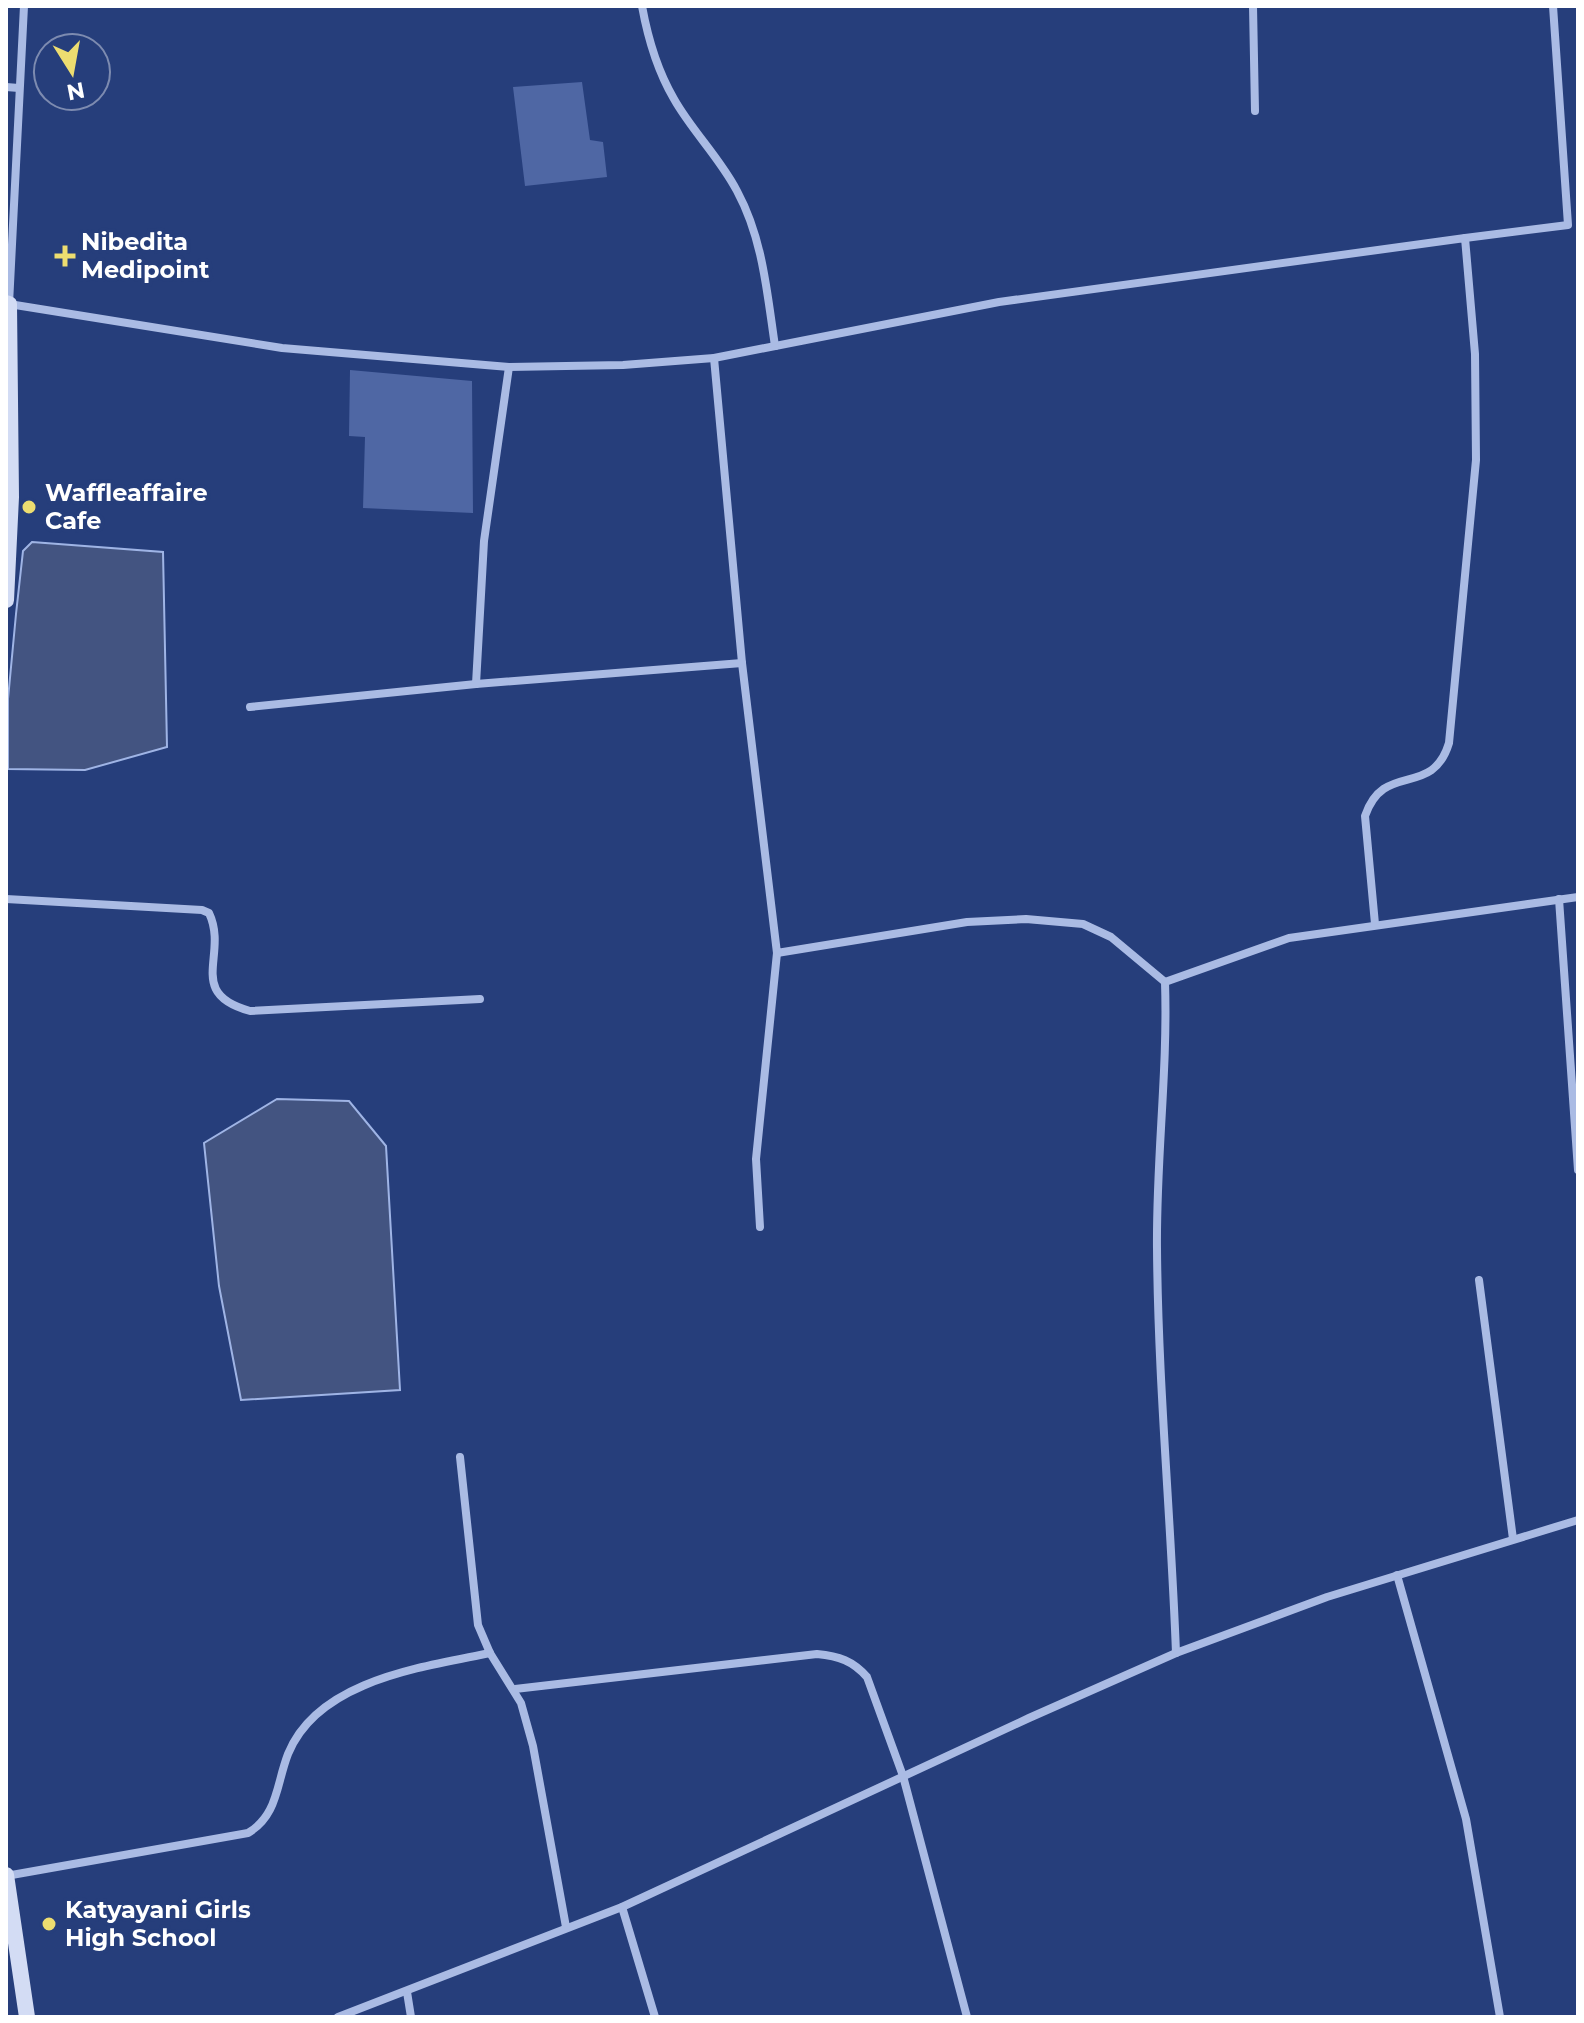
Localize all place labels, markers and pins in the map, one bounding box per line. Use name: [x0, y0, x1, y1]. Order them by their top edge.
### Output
place label: Nibedita Medipoint: [81, 227, 210, 284]
marker: Nibedita Medipoint: [56, 247, 74, 265]
place label: Waffleaffaire Cafe: [45, 478, 208, 535]
marker: Waffleaffaire Cafe: [20, 498, 38, 516]
place label: Katyayani Girls High School: [65, 1895, 251, 1952]
marker: Katyayani Girls High School: [40, 1915, 58, 1933]

